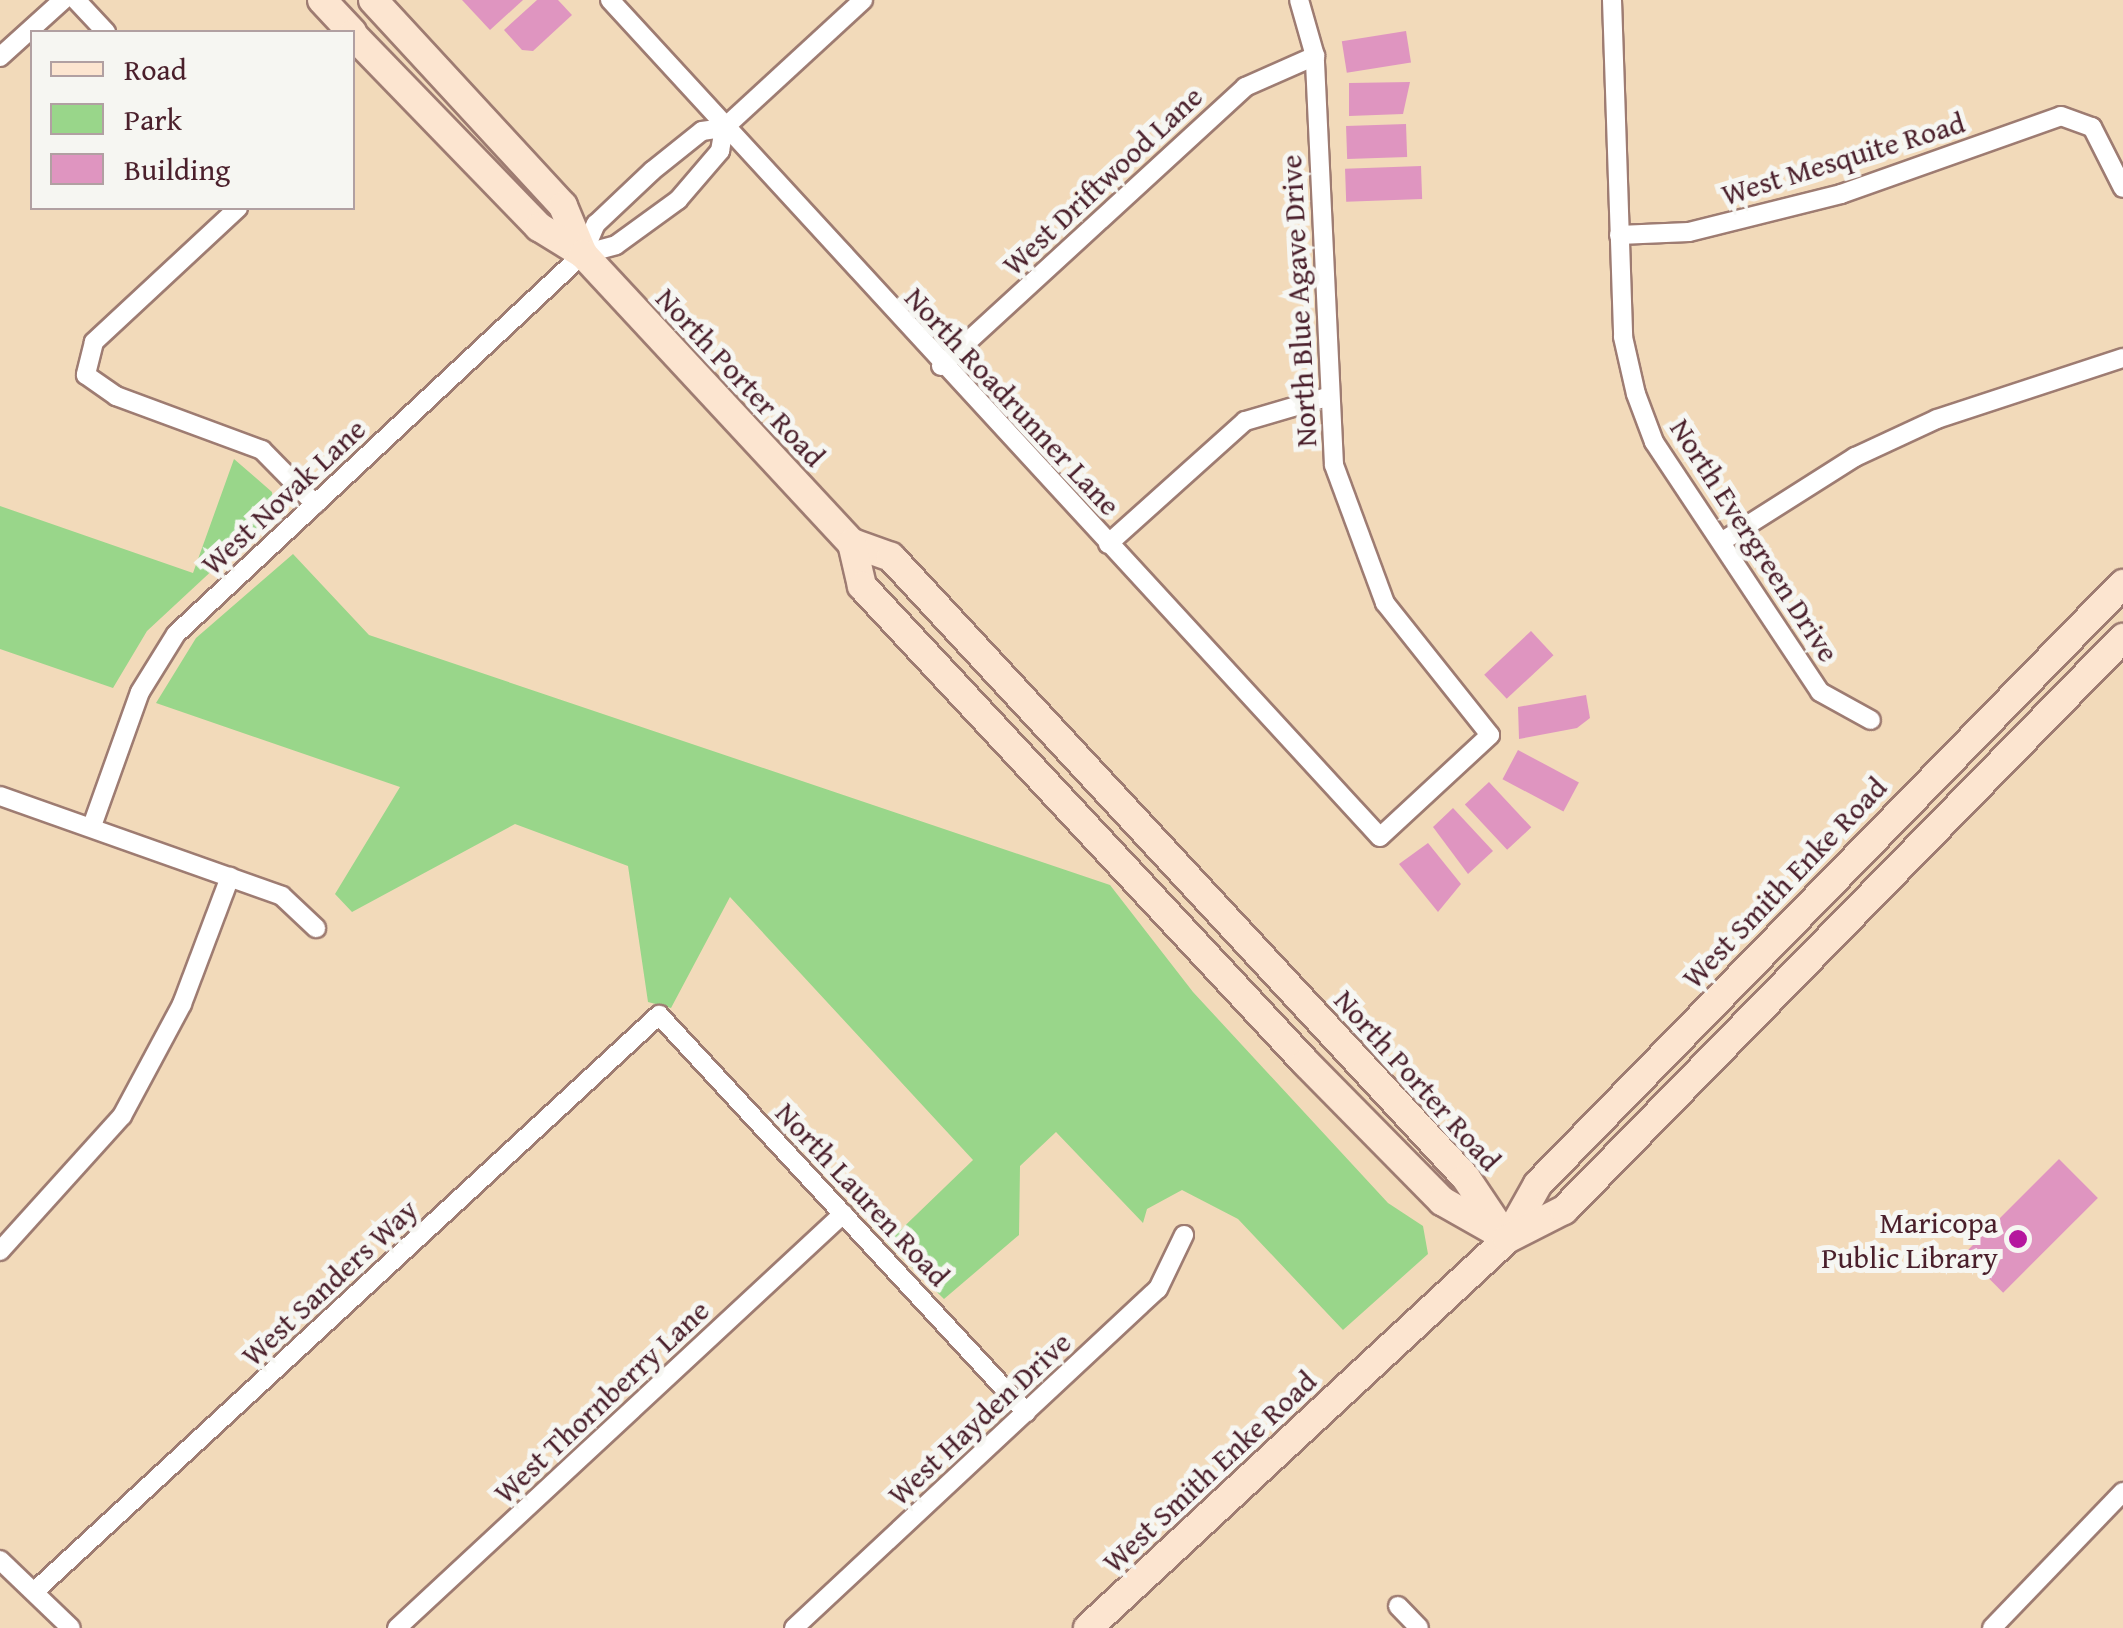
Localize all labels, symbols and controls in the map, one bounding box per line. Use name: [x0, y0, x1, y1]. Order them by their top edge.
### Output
legend: [30, 30, 355, 210]
text: Road: [124, 47, 187, 91]
street label: West Driftwood Lane: [994, 78, 1210, 282]
text: Park: [124, 97, 182, 141]
street label: West Mesquite Road: [1717, 104, 1969, 212]
text: Building: [124, 147, 230, 191]
street label: North Blue Agave Drive: [1272, 154, 1324, 448]
street label: North Roadrunner Lane: [898, 279, 1128, 523]
street label: North Porter Road: [649, 280, 833, 474]
street label: West Novak Lane: [193, 411, 373, 581]
street label: North Evergreen Drive: [1663, 412, 1847, 668]
street label: West Smith Enke Road: [1674, 769, 1894, 995]
street label: North Porter Road: [1327, 982, 1509, 1178]
street label: North Lauren Road: [768, 1094, 958, 1294]
street label: West Sanders Way: [233, 1191, 425, 1373]
place label: Maricopa Public Library: [1821, 1204, 1998, 1274]
marker: Maricopa Public Library: [2007, 1228, 2029, 1250]
street label: West Thornberry Lane: [486, 1292, 716, 1510]
street label: West Hayden Drive: [880, 1324, 1078, 1512]
street label: West Smith Enke Road: [1095, 1363, 1323, 1579]

